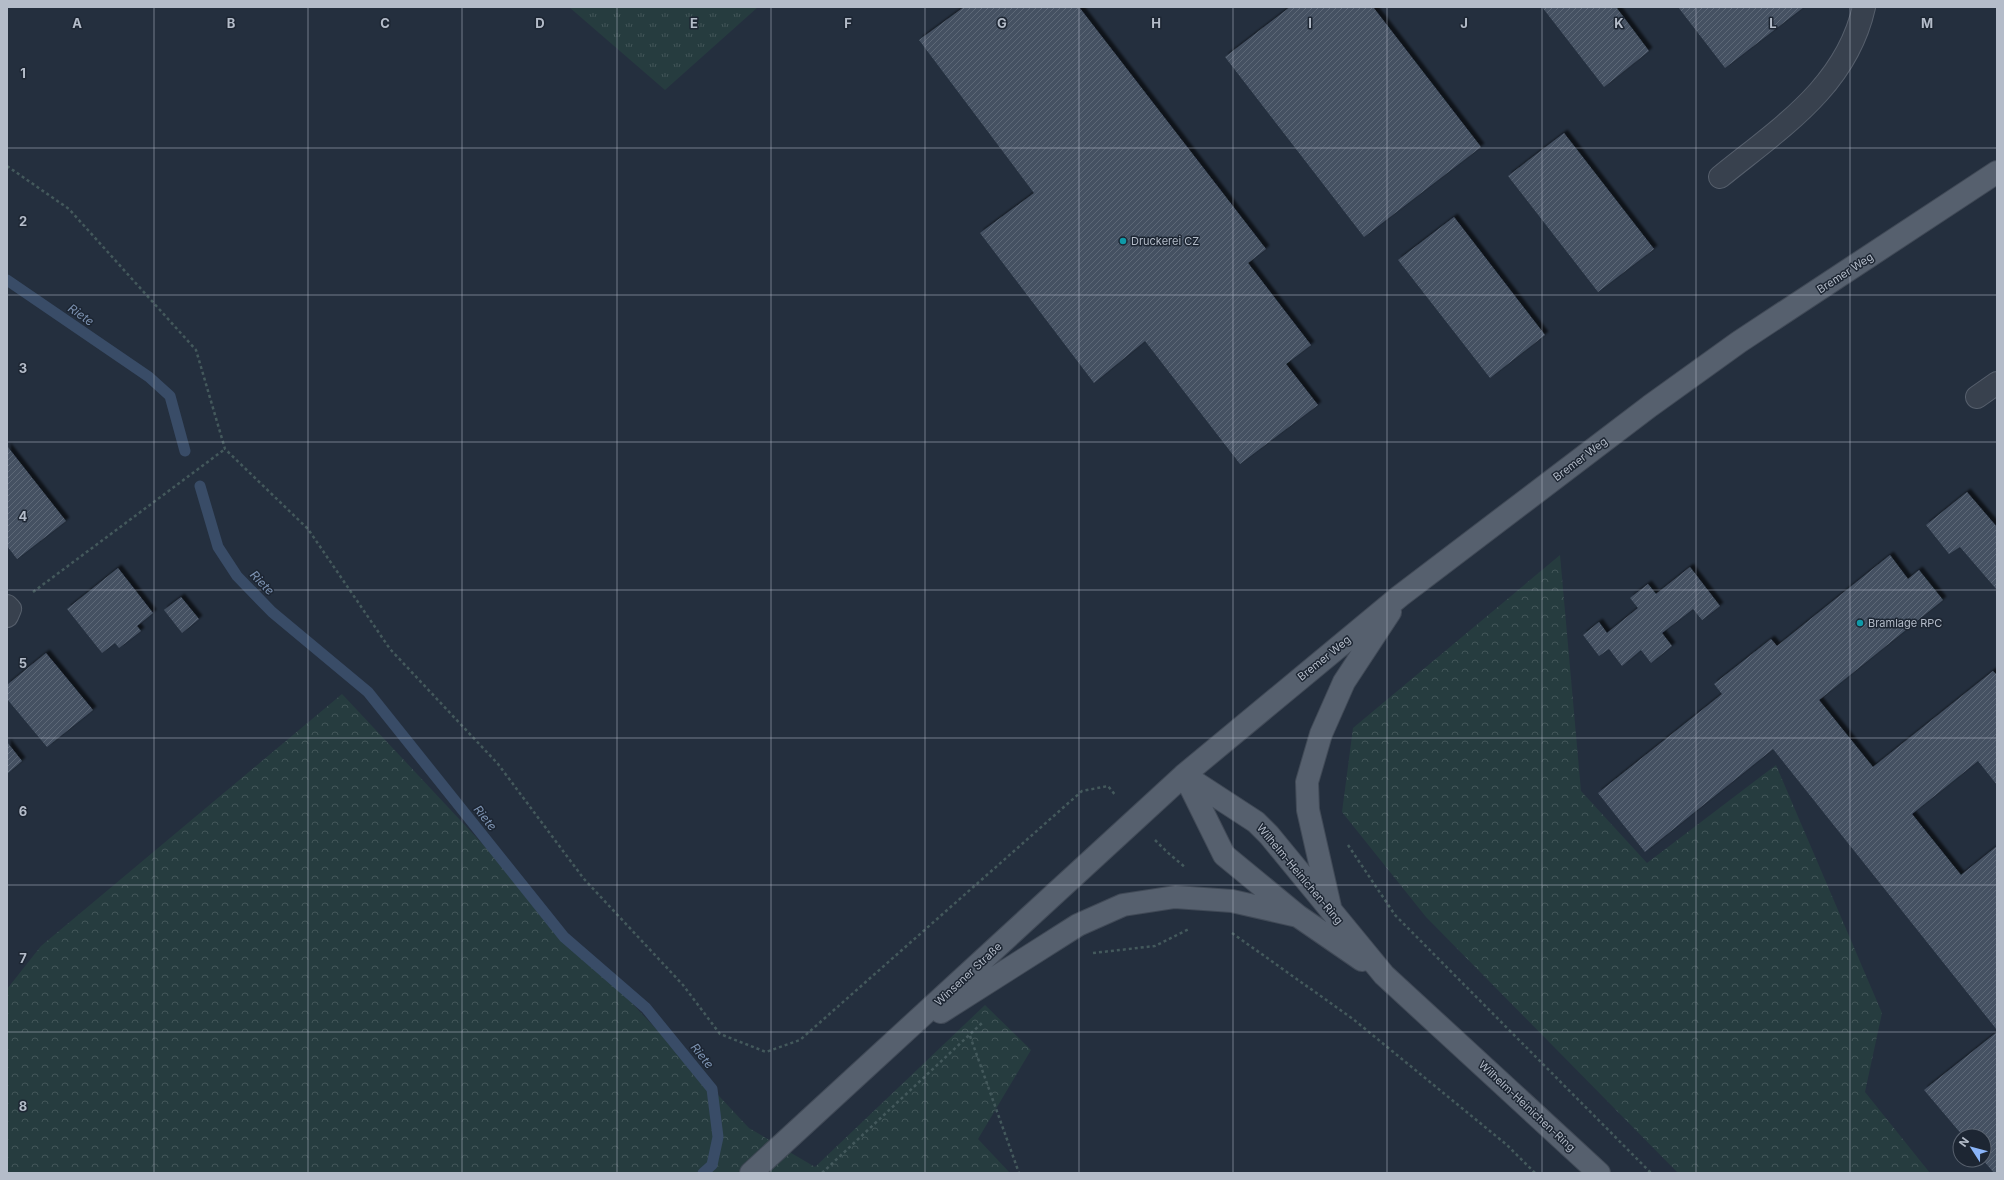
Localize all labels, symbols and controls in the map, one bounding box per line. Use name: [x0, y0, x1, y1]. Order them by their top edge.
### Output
text: A: [72, 15, 82, 31]
text: B: [227, 15, 236, 31]
text: C: [380, 15, 390, 31]
text: D: [535, 15, 545, 31]
text: E: [690, 15, 698, 31]
text: F: [844, 15, 852, 31]
text: G: [997, 15, 1007, 31]
text: H: [1151, 15, 1161, 31]
text: I: [1308, 15, 1312, 31]
text: J: [1460, 15, 1468, 31]
text: K: [1614, 15, 1624, 31]
text: L: [1769, 15, 1777, 31]
text: M: [1921, 15, 1933, 31]
text: 1: [20, 65, 26, 81]
text: 2: [19, 213, 27, 229]
place label: Druckerei CZ: [1131, 234, 1199, 248]
marker: Druckerei CZ: [1118, 236, 1128, 246]
street label: Bremer Weg: [1814, 250, 1876, 296]
water label: Riete: [65, 300, 97, 329]
text: 3: [19, 360, 27, 376]
street label: Bremer Weg: [1550, 434, 1610, 484]
text: 4: [19, 508, 28, 524]
water label: Riete: [247, 567, 278, 598]
place label: Bramlage RPC: [1868, 616, 1942, 630]
marker: Bramlage RPC: [1855, 618, 1865, 628]
street label: Bremer Weg: [1295, 632, 1353, 684]
text: 5: [19, 655, 27, 671]
water label: Riete: [471, 802, 500, 833]
text: 6: [19, 803, 27, 819]
street label: Wilhelm-Heinichen-Ring: [1254, 821, 1346, 927]
street label: Winsener Straße: [932, 939, 1004, 1009]
text: 7: [19, 950, 27, 966]
water label: Riete: [688, 1040, 717, 1071]
street label: Wilhelm-Heinichen-Ring: [1476, 1058, 1578, 1154]
text: 8: [19, 1098, 27, 1114]
north arrow: [1952, 1128, 1992, 1168]
text: N: [1956, 1135, 1972, 1150]

